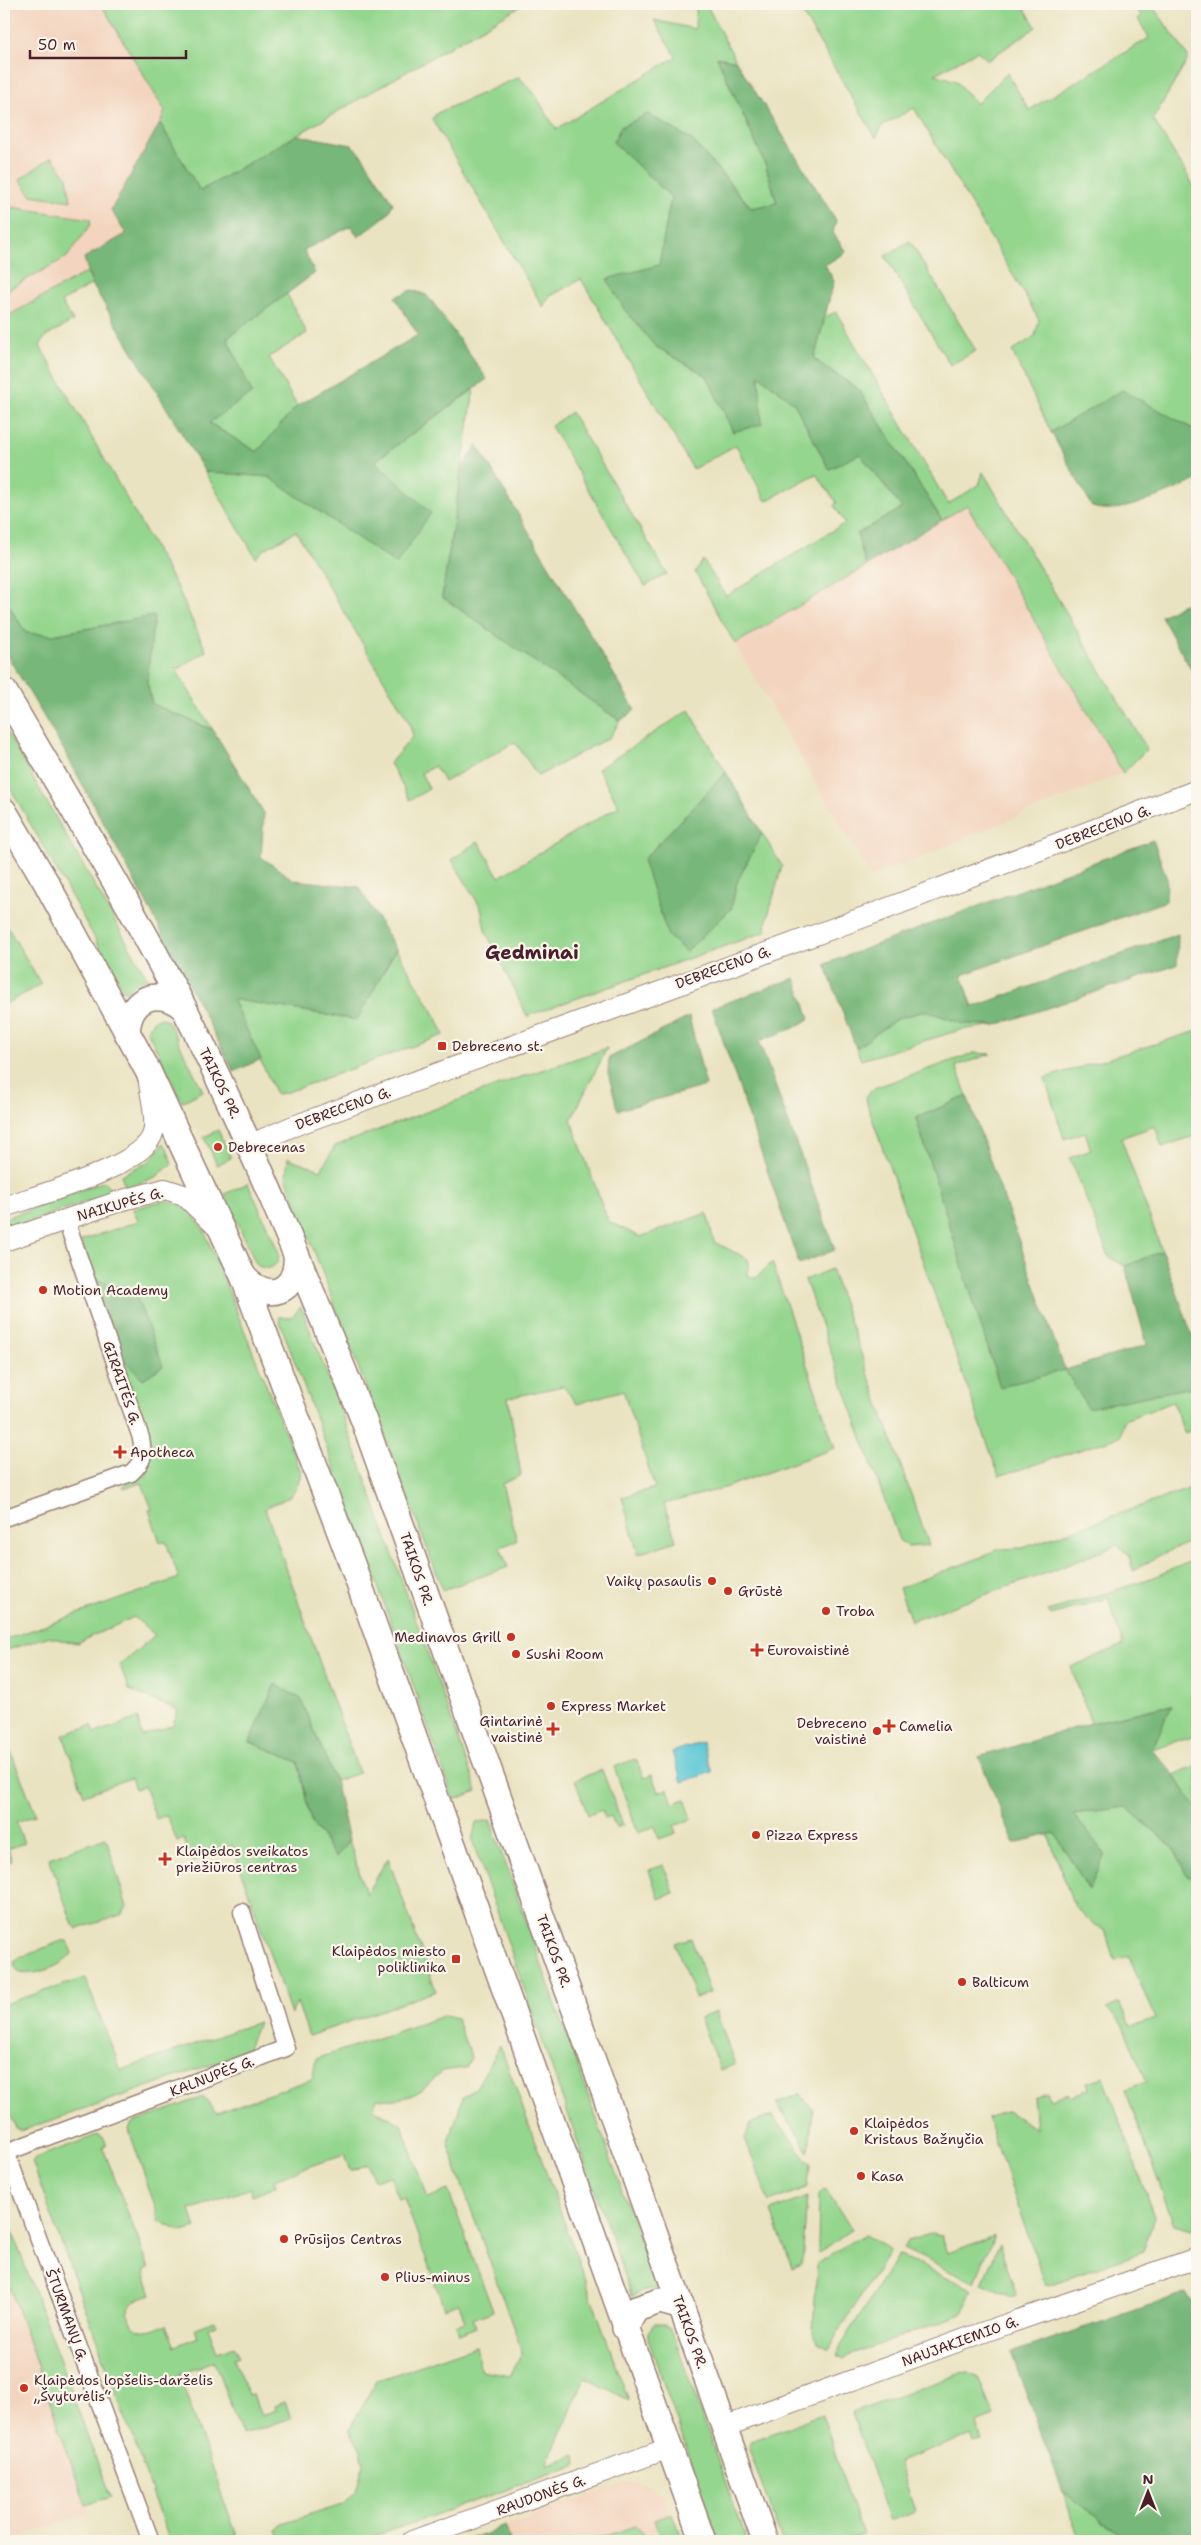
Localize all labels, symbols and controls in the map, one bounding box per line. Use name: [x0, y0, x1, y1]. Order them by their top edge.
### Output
scale bar: [30, 28, 186, 60]
text: 50 m: [38, 35, 76, 55]
street label: DEBRECENO G.: [1053, 801, 1153, 853]
district label: Gedminai: [485, 940, 579, 965]
street label: DEBRECENO G.: [673, 941, 773, 993]
place label: Debreceno st.: [452, 1037, 543, 1055]
marker: Debreceno st.: [436, 1040, 448, 1052]
street label: TAIKOS PR.: [195, 1045, 245, 1121]
street label: DEBRECENO G.: [293, 1082, 393, 1134]
place label: Debrecenas: [228, 1138, 305, 1156]
marker: Debrecenas: [212, 1141, 224, 1153]
street label: NAIKUPĖS G.: [75, 1183, 165, 1225]
place label: Motion Academy: [53, 1281, 168, 1299]
marker: Motion Academy: [37, 1284, 49, 1296]
street label: GIRAITĖS G.: [99, 1338, 145, 1428]
place label: Apotheca: [130, 1443, 195, 1461]
marker: Apotheca: [114, 1446, 126, 1458]
street label: TAIKOS PR.: [396, 1530, 438, 1608]
place label: Vaikų pasaulis: [606, 1572, 702, 1590]
marker: Vaikų pasaulis: [706, 1575, 718, 1587]
place label: Grūstė: [738, 1582, 783, 1600]
marker: Grūstė: [722, 1585, 734, 1597]
place label: Troba: [836, 1602, 875, 1620]
marker: Troba: [820, 1605, 832, 1617]
place label: Medinavos Grill: [394, 1628, 502, 1646]
marker: Medinavos Grill: [505, 1631, 517, 1643]
place label: Eurovaistinė: [767, 1641, 850, 1659]
marker: Eurovaistinė: [751, 1644, 763, 1656]
place label: Sushi Room: [526, 1645, 604, 1663]
marker: Sushi Room: [510, 1648, 522, 1660]
place label: Express Market: [561, 1697, 666, 1715]
marker: Express Market: [545, 1700, 557, 1712]
place label: Gintarinė vaistinė: [480, 1712, 543, 1746]
place label: Debreceno vaistinė: [797, 1714, 867, 1748]
place label: Camelia: [899, 1717, 953, 1735]
marker: Camelia: [883, 1720, 895, 1732]
marker: Gintarinė vaistinė: [547, 1723, 559, 1735]
marker: Debreceno vaistinė: [871, 1725, 883, 1737]
place label: Pizza Express: [766, 1826, 858, 1844]
marker: Pizza Express: [750, 1829, 762, 1841]
place label: Klaipėdos sveikatos priežiūros centras: [176, 1842, 308, 1876]
marker: Klaipėdos sveikatos priežiūros centras: [158, 1852, 172, 1866]
street label: TAIKOS PR.: [532, 1912, 576, 1990]
place label: Klaipėdos miesto poliklinika: [332, 1942, 446, 1976]
marker: Klaipėdos miesto poliklinika: [450, 1953, 462, 1965]
place label: Balticum: [972, 1973, 1029, 1991]
marker: Balticum: [956, 1976, 968, 1988]
street label: KALNUPĖS G.: [167, 2052, 257, 2100]
place label: Klaipėdos Kristaus Bažnyčia: [864, 2114, 984, 2148]
marker: Klaipėdos Kristaus Bažnyčia: [848, 2125, 860, 2137]
place label: Kasa: [871, 2167, 904, 2185]
marker: Kasa: [855, 2170, 867, 2182]
place label: Prūsijos Centras: [294, 2230, 402, 2248]
marker: Prūsijos Centras: [278, 2233, 290, 2245]
street label: ŠTURMANŲ G.: [42, 2266, 92, 2364]
place label: Plius-minus: [395, 2268, 470, 2286]
marker: Plius-minus: [379, 2271, 391, 2283]
street label: TAIKOS PR.: [668, 2293, 712, 2371]
street label: NAUJAKIEMIO G.: [899, 2311, 1021, 2371]
place label: Klaipėdos lopšelis-darželis „Švyturėlis“: [33, 2371, 213, 2405]
marker: Klaipėdos lopšelis-darželis „Švyturėlis“: [18, 2382, 30, 2394]
north arrow: [1124, 2468, 1174, 2518]
text: N: [1142, 2470, 1154, 2488]
street label: RAUDONĖS G.: [494, 2471, 588, 2519]

